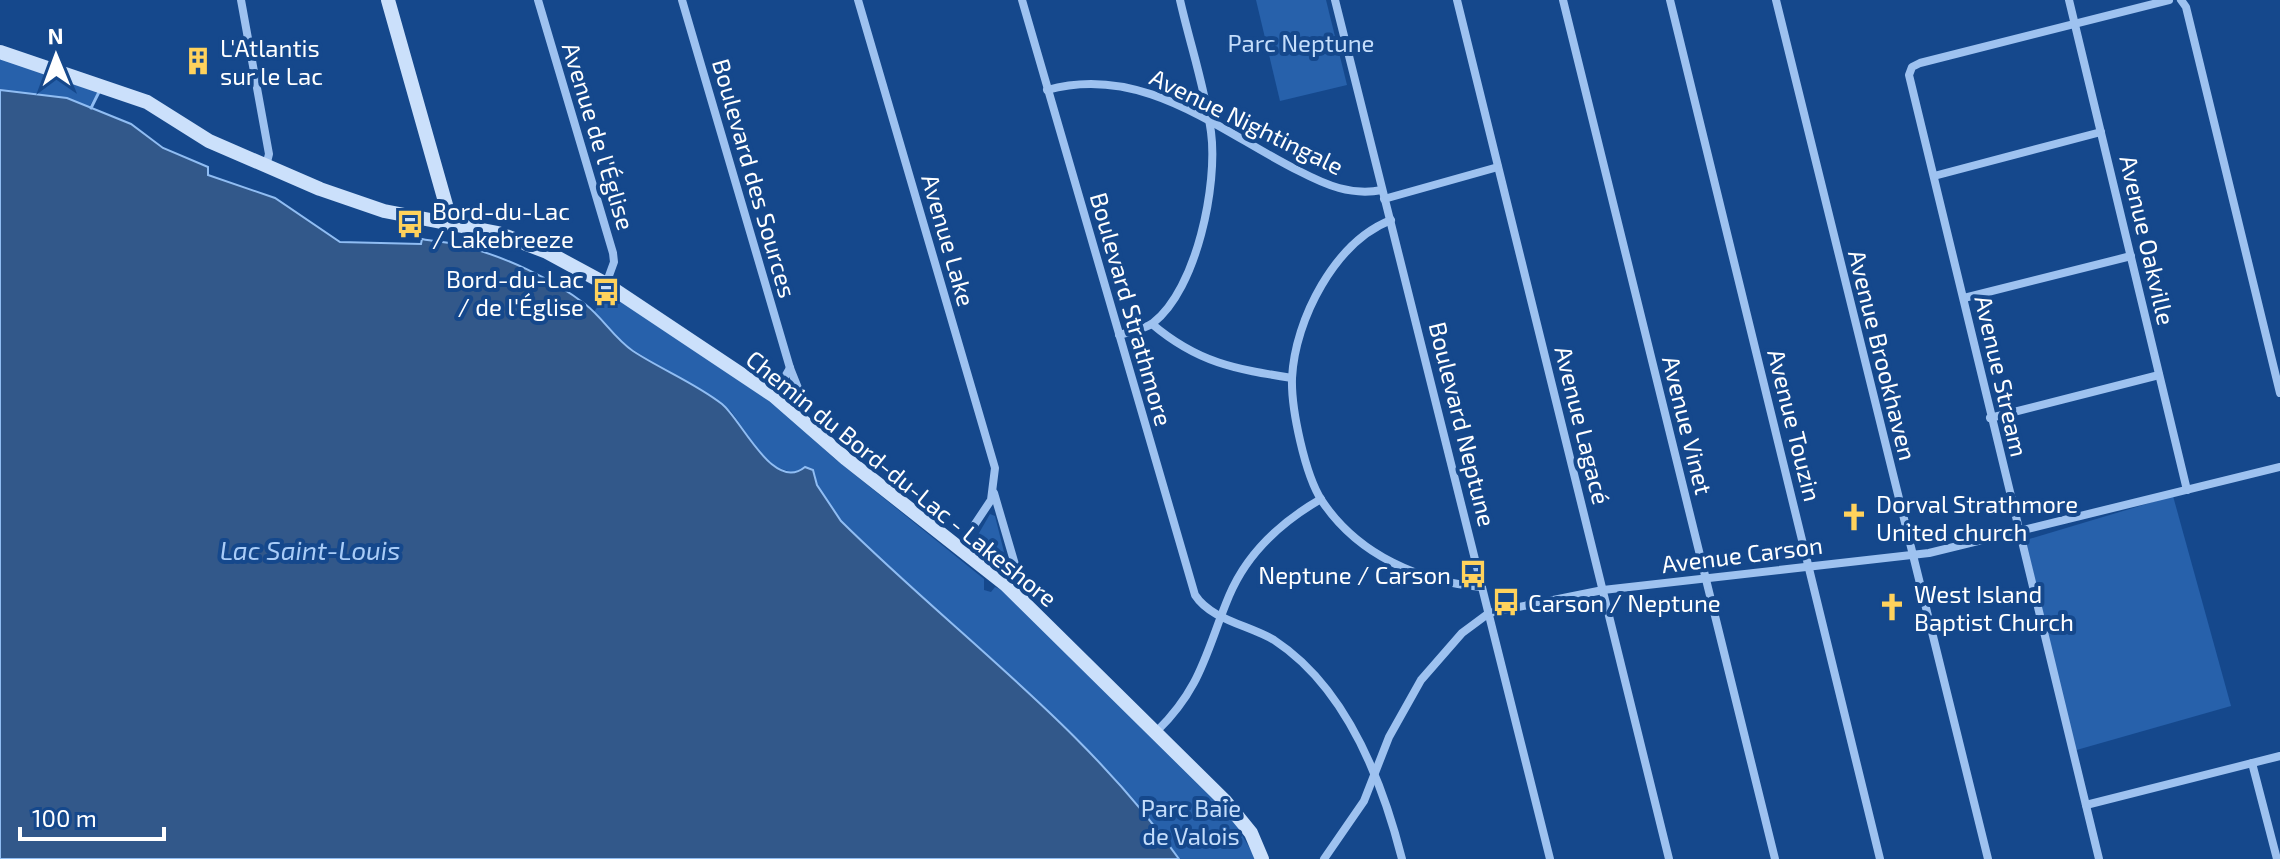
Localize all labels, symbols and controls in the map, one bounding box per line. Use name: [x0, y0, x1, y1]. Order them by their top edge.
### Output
north arrow: [16, 16, 96, 96]
text: N: [47, 22, 64, 48]
park label: Parc Neptune: [1228, 28, 1375, 57]
place label: L'Atlantis sur le Lac: [220, 33, 323, 90]
street label: Avenue de l'Église: [557, 39, 641, 233]
building icon: L'Atlantis sur le Lac: [183, 46, 213, 76]
street label: Boulevard des Sources: [707, 55, 803, 301]
street label: Avenue Nightingale: [1146, 62, 1348, 180]
street label: Avenue Oakville: [2114, 152, 2182, 328]
street label: Avenue Lake: [916, 171, 982, 309]
street label: Boulevard Strathmore: [1085, 189, 1179, 429]
place label: Bord-du-Lac / Lakebreeze: [432, 196, 574, 253]
bus stop icon: Bord-du-Lac / Lakebreeze: [395, 209, 425, 239]
street label: Avenue Brookhaven: [1843, 247, 1923, 463]
place label: Bord-du-Lac / de l'Église: [446, 264, 584, 321]
bus stop icon: Bord-du-Lac / de l'Église: [591, 277, 621, 307]
street label: Avenue Stream: [1969, 293, 2035, 459]
street label: Boulevard Neptune: [1424, 319, 1502, 529]
street label: Avenue Lagacé: [1549, 343, 1617, 507]
street label: Chemin du Bord-du-Lac - Lakeshore: [741, 344, 1063, 612]
street label: Avenue Touzin: [1762, 346, 1828, 504]
street label: Avenue Vinet: [1657, 353, 1719, 497]
place label: Dorval Strathmore United church: [1876, 489, 2078, 546]
church icon: Dorval Strathmore United church: [1839, 502, 1869, 532]
street label: Avenue Carson: [1660, 530, 1824, 578]
water label: Lac Saint-Louis: [220, 534, 400, 565]
bus stop icon: Neptune / Carson: [1458, 559, 1488, 589]
place label: Neptune / Carson: [1258, 560, 1451, 589]
place label: West Island Baptist Church: [1914, 579, 2074, 636]
bus stop icon: Carson / Neptune: [1491, 587, 1521, 617]
place label: Carson / Neptune: [1528, 588, 1721, 617]
church icon: West Island Baptist Church: [1877, 592, 1907, 622]
scale bar: [20, 791, 164, 841]
park label: Parc Baie de Valois: [1141, 793, 1241, 850]
text: 100 m: [32, 803, 97, 832]

